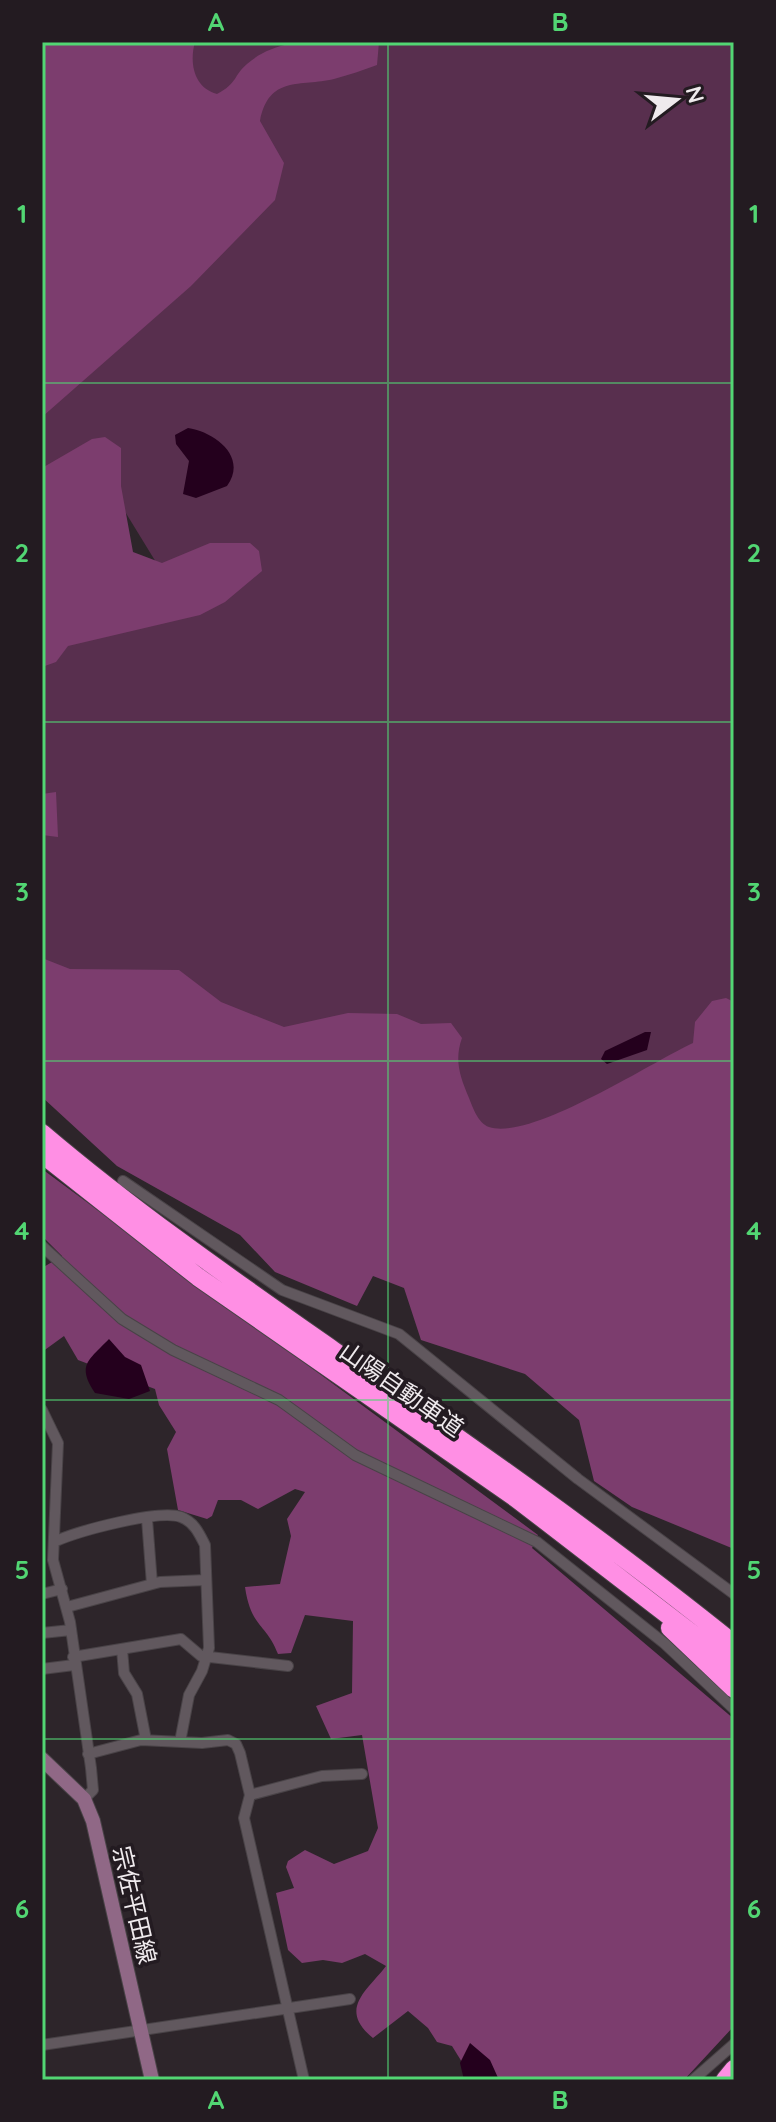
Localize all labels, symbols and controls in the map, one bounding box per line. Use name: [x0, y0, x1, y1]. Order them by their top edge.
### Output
text: A: [208, 5, 225, 38]
text: B: [551, 5, 569, 38]
north arrow: [636, 60, 716, 140]
text: N: [680, 83, 711, 106]
text: 1: [17, 197, 27, 230]
text: 1: [749, 197, 759, 230]
text: 2: [15, 536, 29, 569]
text: 2: [747, 536, 761, 569]
text: 3: [15, 875, 29, 908]
text: 3: [747, 875, 761, 908]
text: 4: [14, 1214, 30, 1247]
text: 4: [746, 1214, 762, 1247]
street label: 山陽自動車道: [334, 1335, 470, 1443]
text: 5: [15, 1553, 29, 1586]
text: 5: [747, 1553, 761, 1586]
street label: 宗佐平田線: [107, 1843, 163, 1967]
text: 6: [15, 1892, 29, 1925]
text: 6: [747, 1892, 761, 1925]
text: A: [208, 2083, 225, 2116]
text: B: [551, 2083, 569, 2116]

